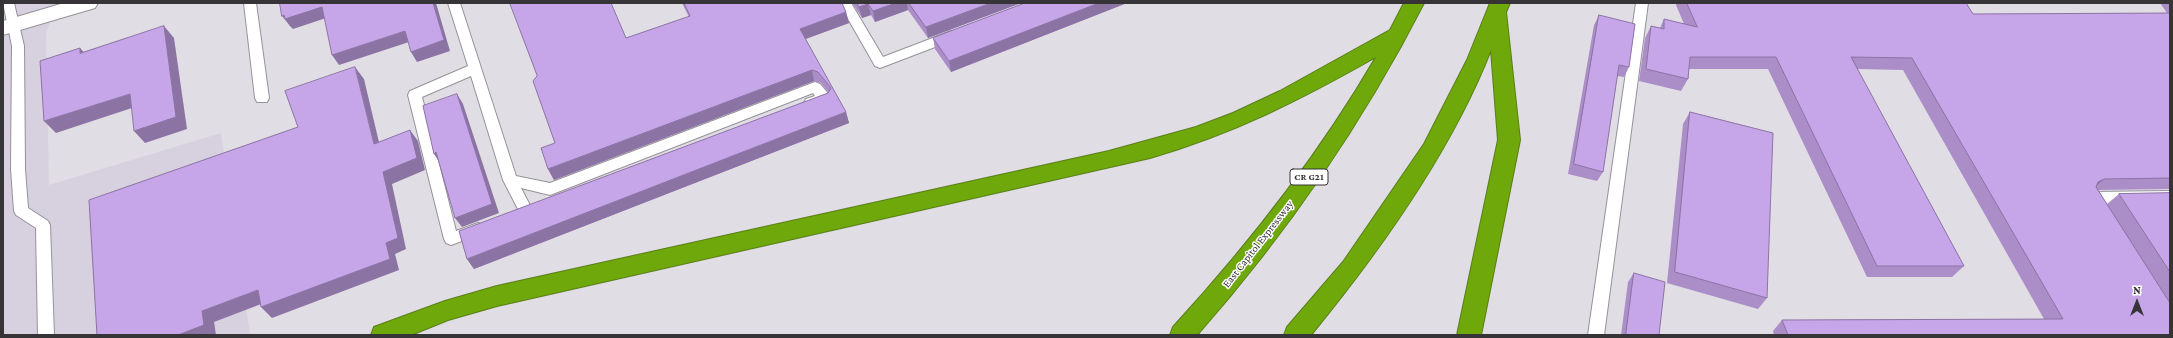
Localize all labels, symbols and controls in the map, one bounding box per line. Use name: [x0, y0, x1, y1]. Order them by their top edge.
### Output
road number: CR G21: [1290, 169, 1328, 185]
street label: East Capitol Expressway: [1220, 198, 1296, 290]
north arrow: [2117, 282, 2157, 322]
text: N: [2133, 284, 2141, 296]

